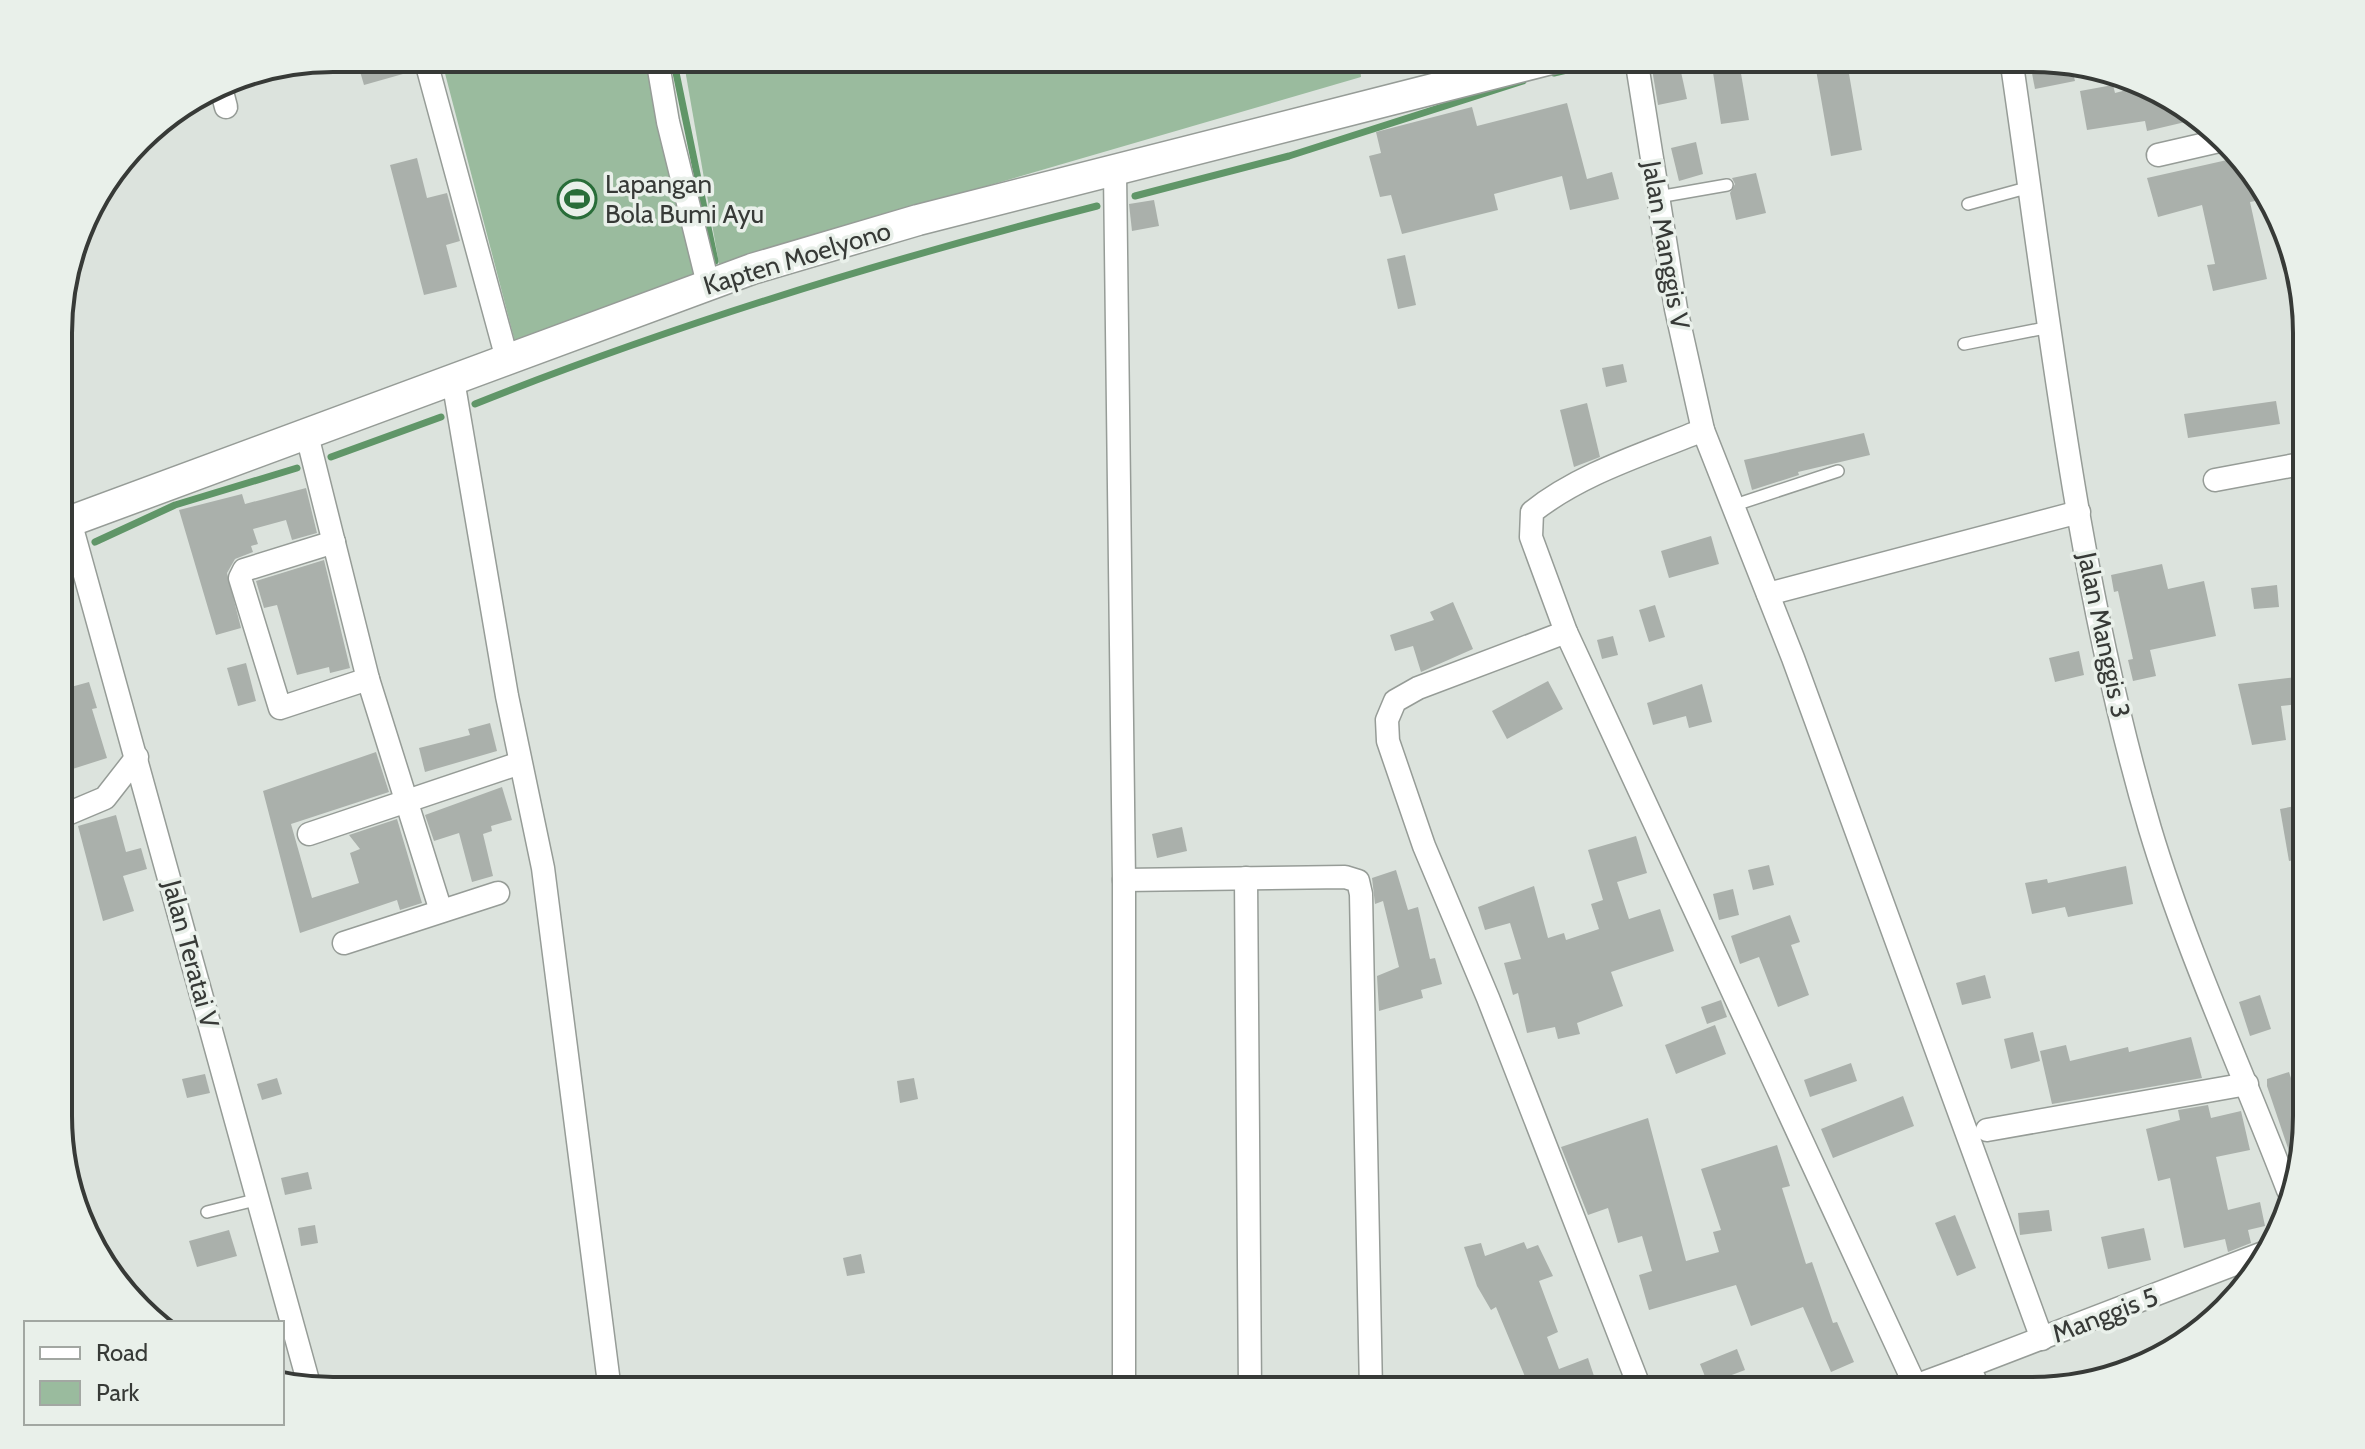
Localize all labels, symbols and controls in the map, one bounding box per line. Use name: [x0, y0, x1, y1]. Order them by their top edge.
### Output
street label: Jalan Manggis V: [1635, 157, 1697, 332]
place label: Lapangan Bola Bumi Ayu: [605, 168, 764, 230]
sports icon: Lapangan Bola Bumi Ayu: [556, 178, 598, 220]
street label: Kapten Moelyono: [699, 214, 895, 302]
street label: Jalan Manggis 3: [2071, 548, 2137, 721]
street label: Jalan Teratai V: [156, 876, 226, 1032]
street label: Manggis 5: [2048, 1280, 2162, 1350]
legend: [24, 1321, 284, 1425]
text: Road: [96, 1338, 148, 1367]
text: Park: [96, 1378, 139, 1407]

